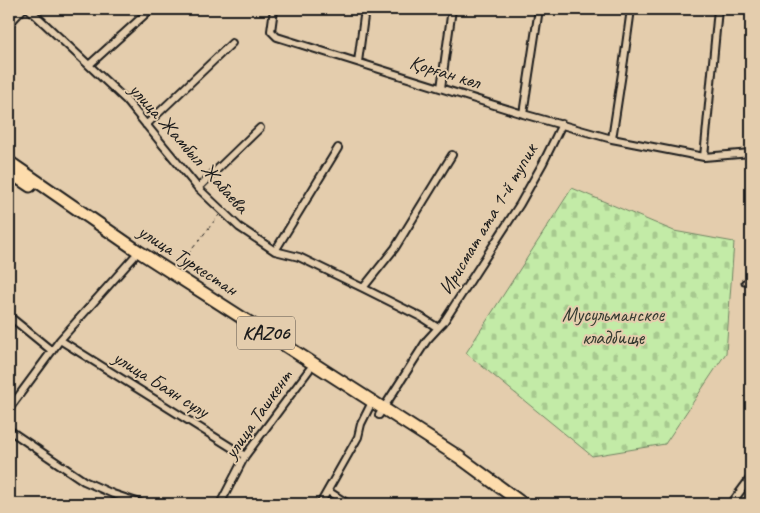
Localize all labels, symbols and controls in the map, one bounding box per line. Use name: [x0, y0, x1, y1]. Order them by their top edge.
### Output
street label: Қорған көл: [407, 49, 485, 95]
street label: улица Жамбыл Жабаева: [123, 77, 255, 219]
street label: Ирисмат ата 1-й тупик: [433, 137, 544, 299]
street label: улица Туркестан: [133, 218, 244, 302]
park label: Мусульманское кладбище: [562, 302, 666, 350]
road number: KАZ06: [237, 316, 295, 349]
street label: улица Баян сулу: [108, 344, 215, 424]
street label: улица Ташкент: [218, 364, 298, 464]

